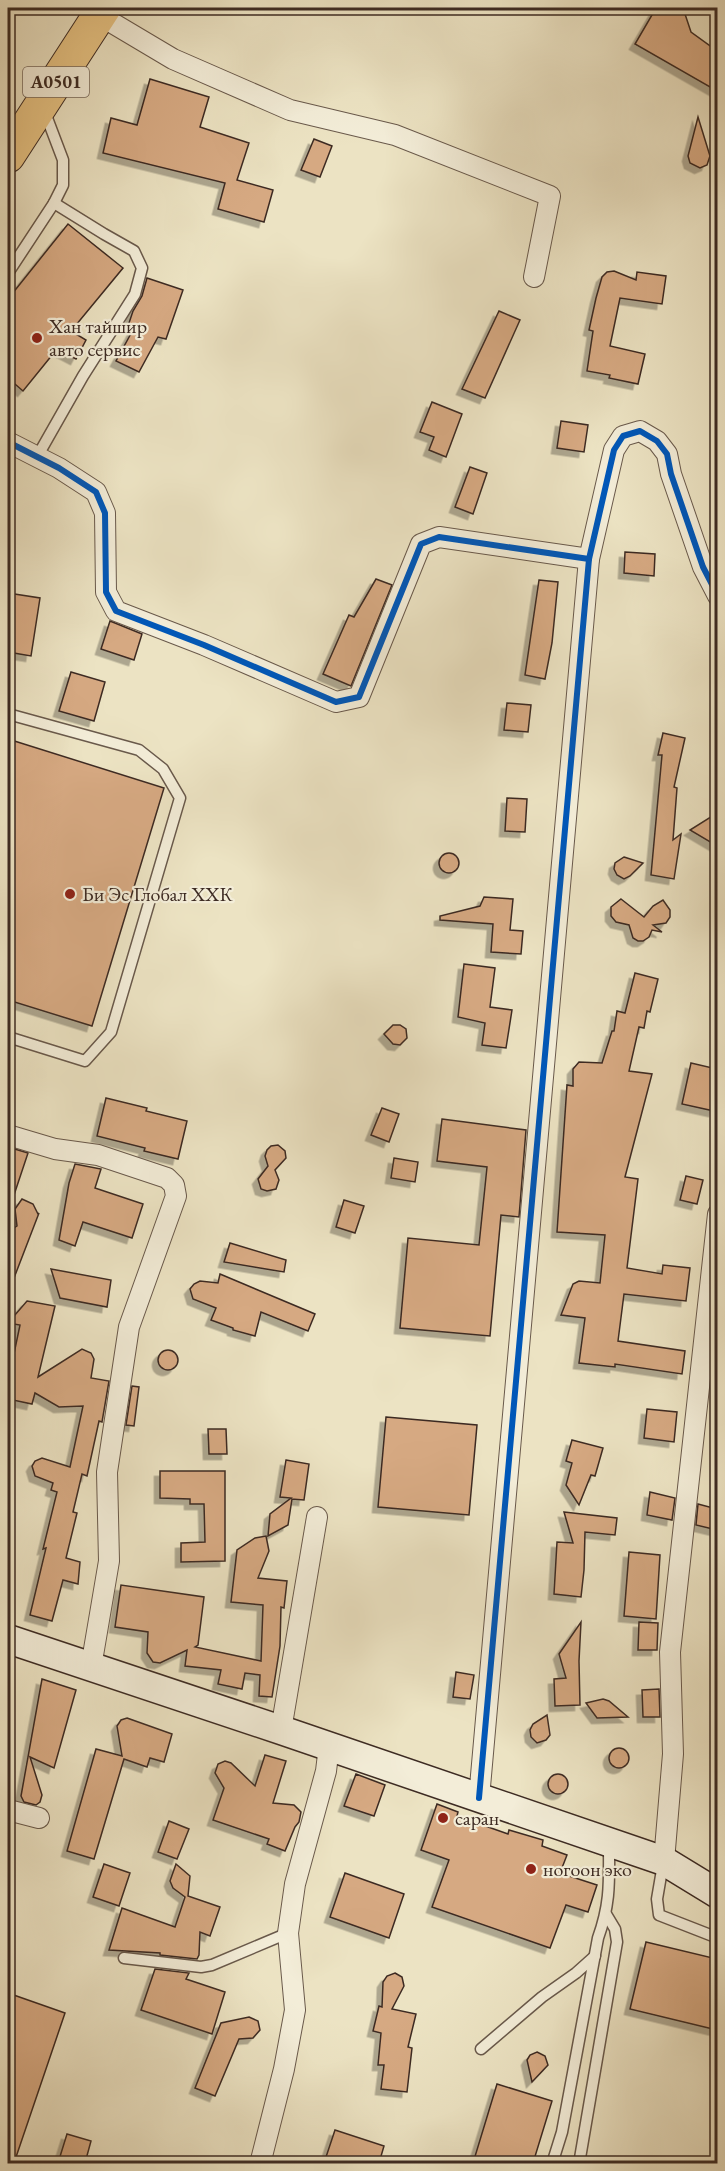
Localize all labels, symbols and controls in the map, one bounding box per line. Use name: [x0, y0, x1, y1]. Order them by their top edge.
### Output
road number: A0501: [23, 67, 89, 97]
place label: Хан тайшир авто сервис: [48, 313, 147, 362]
marker: Хан тайшир авто сервис: [30, 331, 44, 345]
place label: Би Эс Глобал ХХК: [82, 881, 233, 907]
marker: Би Эс Глобал ХХК: [63, 887, 77, 901]
place label: саран: [455, 1805, 499, 1831]
marker: саран: [436, 1811, 450, 1825]
place label: ногоон эко: [543, 1856, 632, 1882]
marker: ногоон эко: [524, 1862, 538, 1876]

